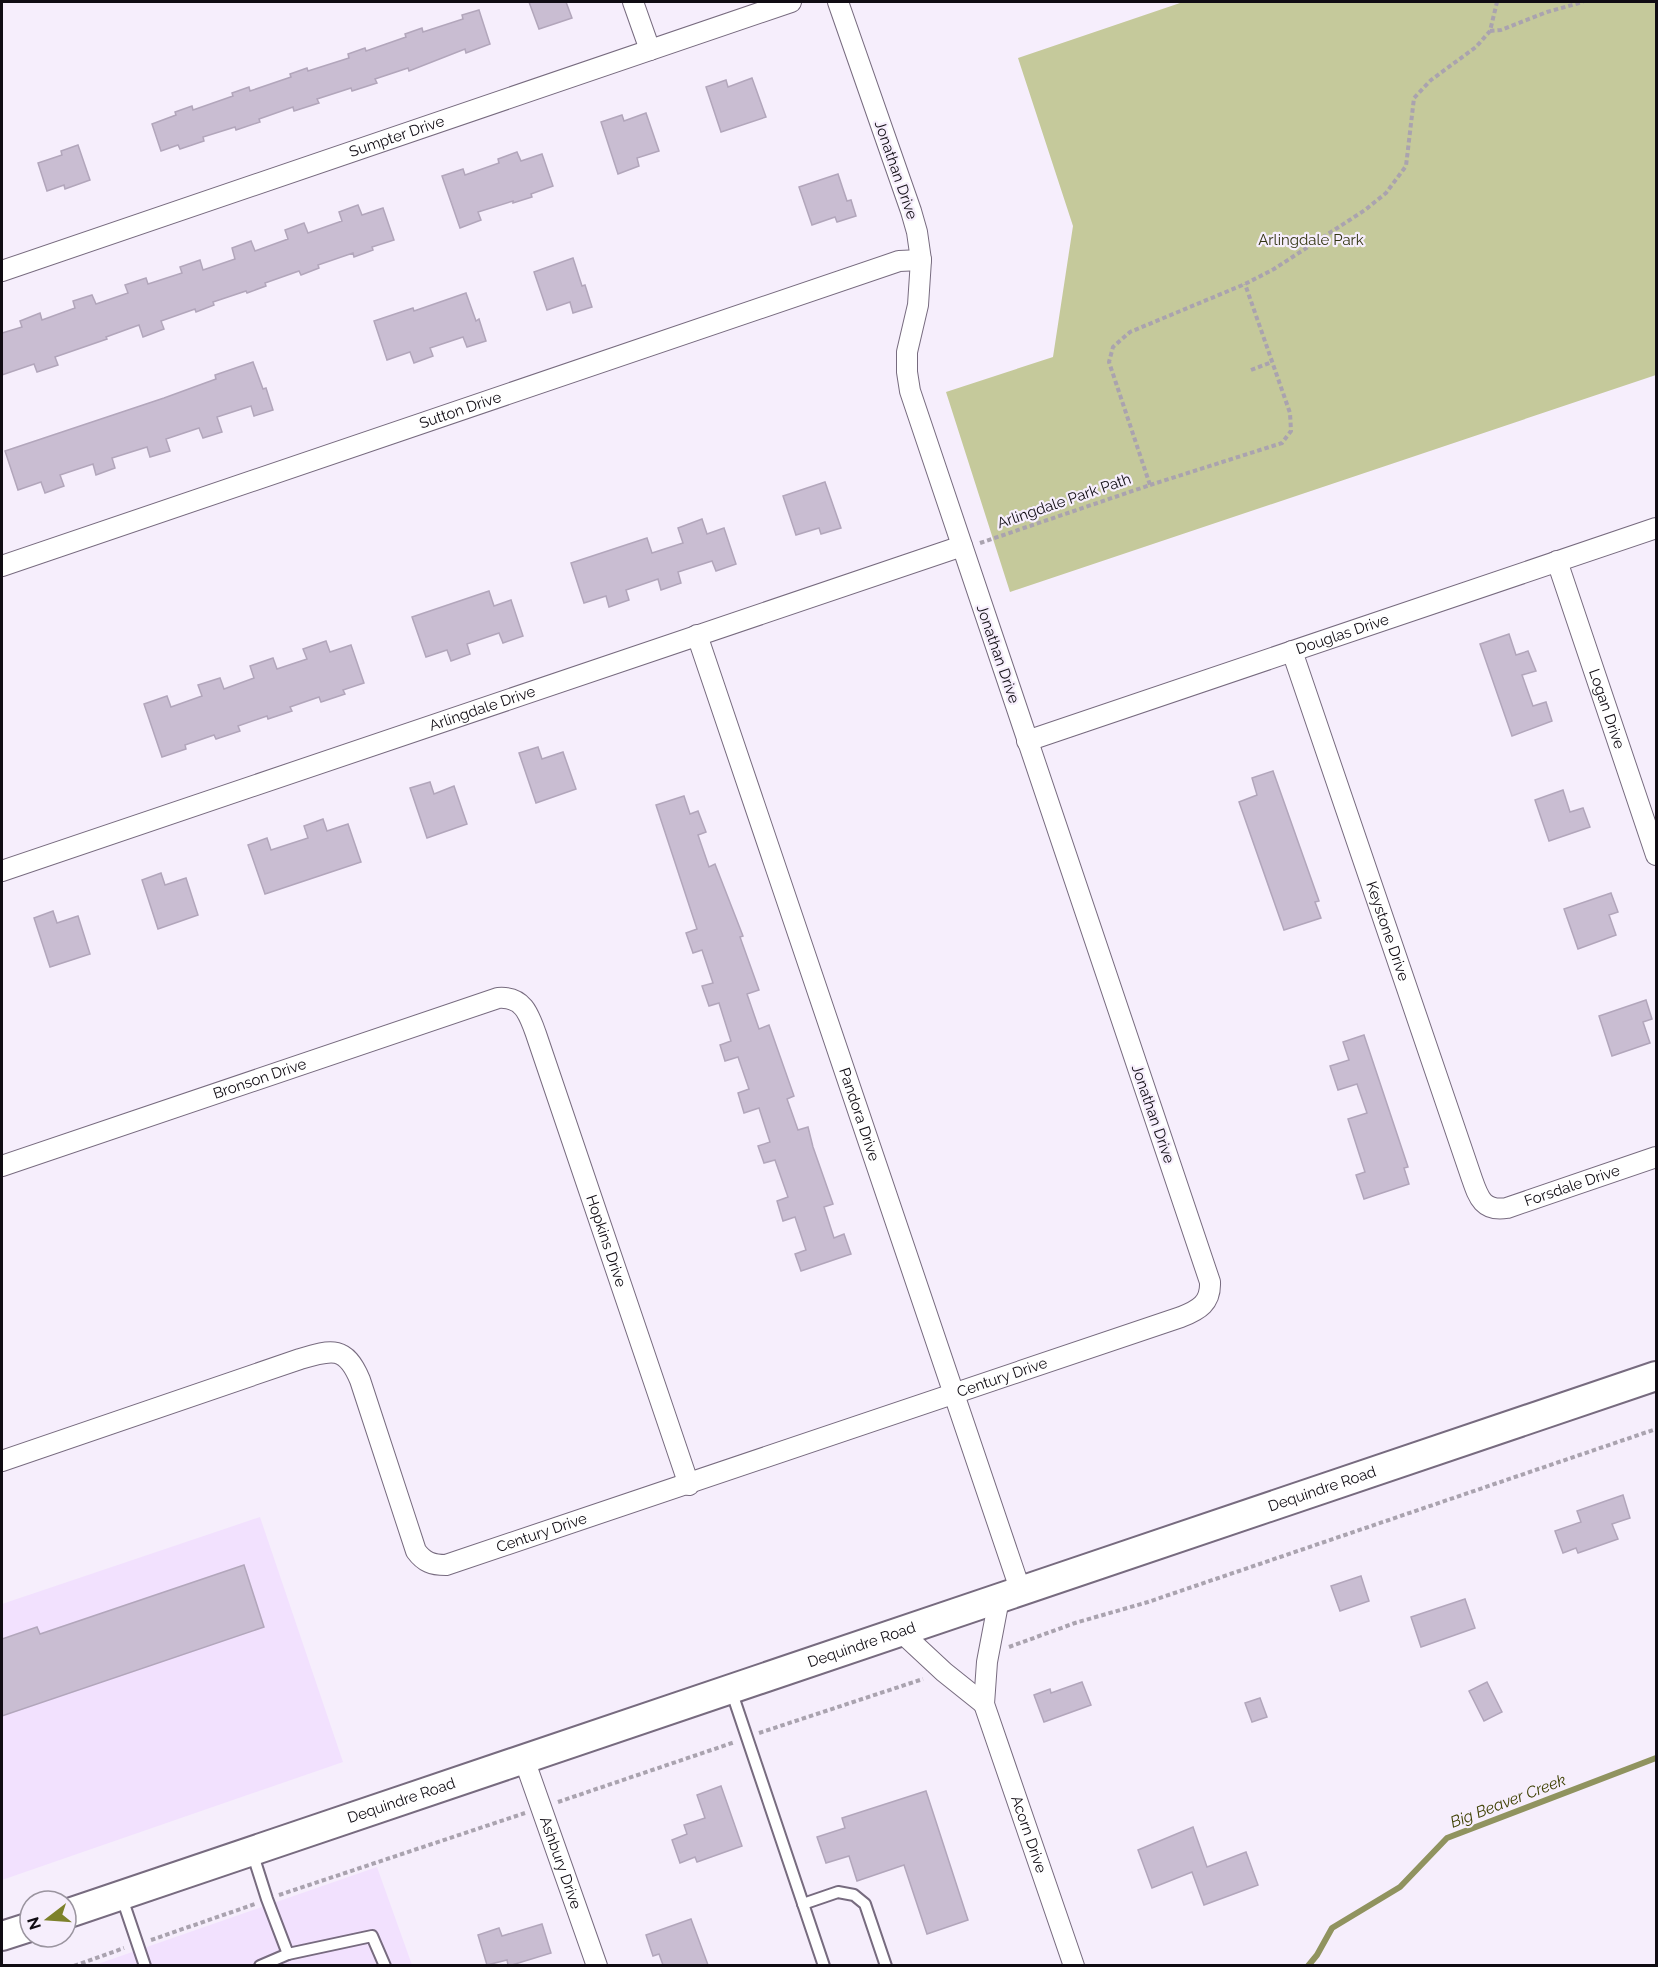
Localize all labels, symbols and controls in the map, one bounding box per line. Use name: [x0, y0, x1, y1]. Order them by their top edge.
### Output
street label: Sumpter Drive: [347, 112, 447, 161]
street label: Jonathan Drive: [871, 118, 921, 222]
park label: Arlingdale Park: [1258, 231, 1364, 249]
street label: Sutton Drive: [417, 388, 504, 432]
street label: Arlingdale Park Path: [995, 470, 1133, 532]
street label: Jonathan Drive: [973, 602, 1023, 706]
street label: Douglas Drive: [1294, 610, 1391, 658]
street label: Logan Drive: [1585, 666, 1629, 751]
street label: Arlingdale Drive: [427, 682, 538, 735]
street label: Keystone Drive: [1362, 879, 1413, 983]
street label: Bronson Drive: [211, 1055, 309, 1103]
street label: Jonathan Drive: [1128, 1062, 1178, 1166]
street label: Pandora Drive: [835, 1065, 883, 1164]
street label: Forsdale Drive: [1522, 1161, 1622, 1210]
street label: Hopkins Drive: [582, 1193, 630, 1289]
street label: Century Drive: [954, 1354, 1050, 1401]
street label: Dequindre Road: [1266, 1462, 1378, 1516]
street label: Century Drive: [494, 1509, 589, 1556]
street label: Dequindre Road: [805, 1618, 918, 1671]
water label: Big Beaver Creek: [1447, 1770, 1569, 1832]
street label: Dequindre Road: [345, 1774, 458, 1827]
street label: Acorn Drive: [1007, 1793, 1050, 1876]
street label: Ashbury Drive: [536, 1814, 585, 1912]
north arrow: [18, 1889, 78, 1949]
text: N: [23, 1915, 45, 1932]

